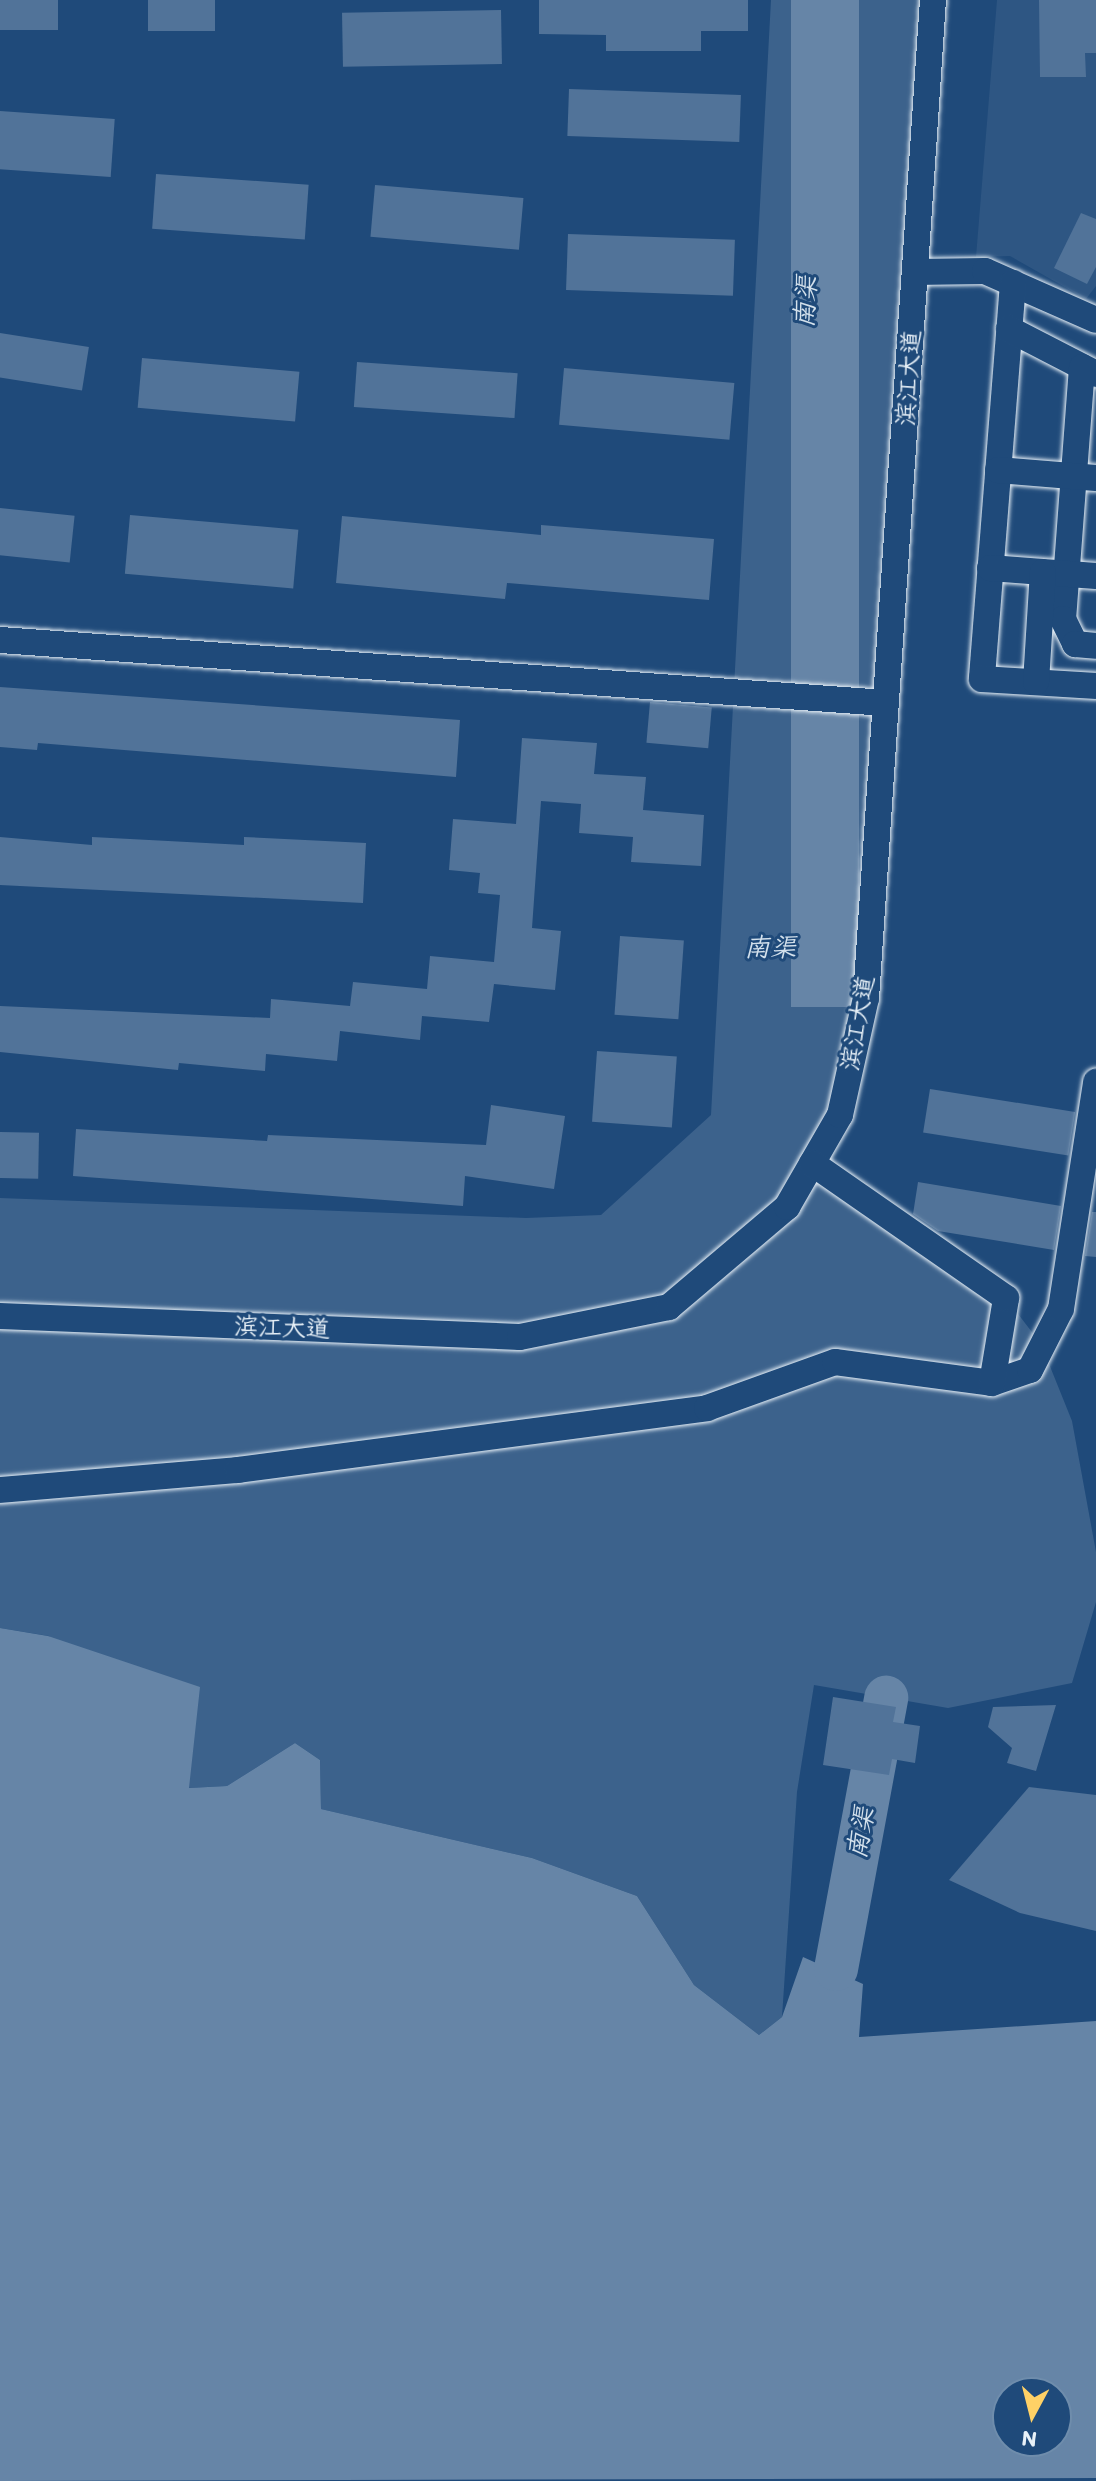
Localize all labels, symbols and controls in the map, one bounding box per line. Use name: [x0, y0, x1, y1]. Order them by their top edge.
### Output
water label: 南渠: [789, 275, 823, 329]
street label: 滨江大道: [890, 329, 926, 427]
water label: 南渠: [744, 932, 796, 964]
street label: 滨江大道: [834, 973, 880, 1073]
street label: 滨江大道: [234, 1311, 330, 1343]
water label: 南渠: [841, 1805, 881, 1861]
north arrow: [992, 2377, 1072, 2457]
text: N: [1020, 2425, 1038, 2454]

